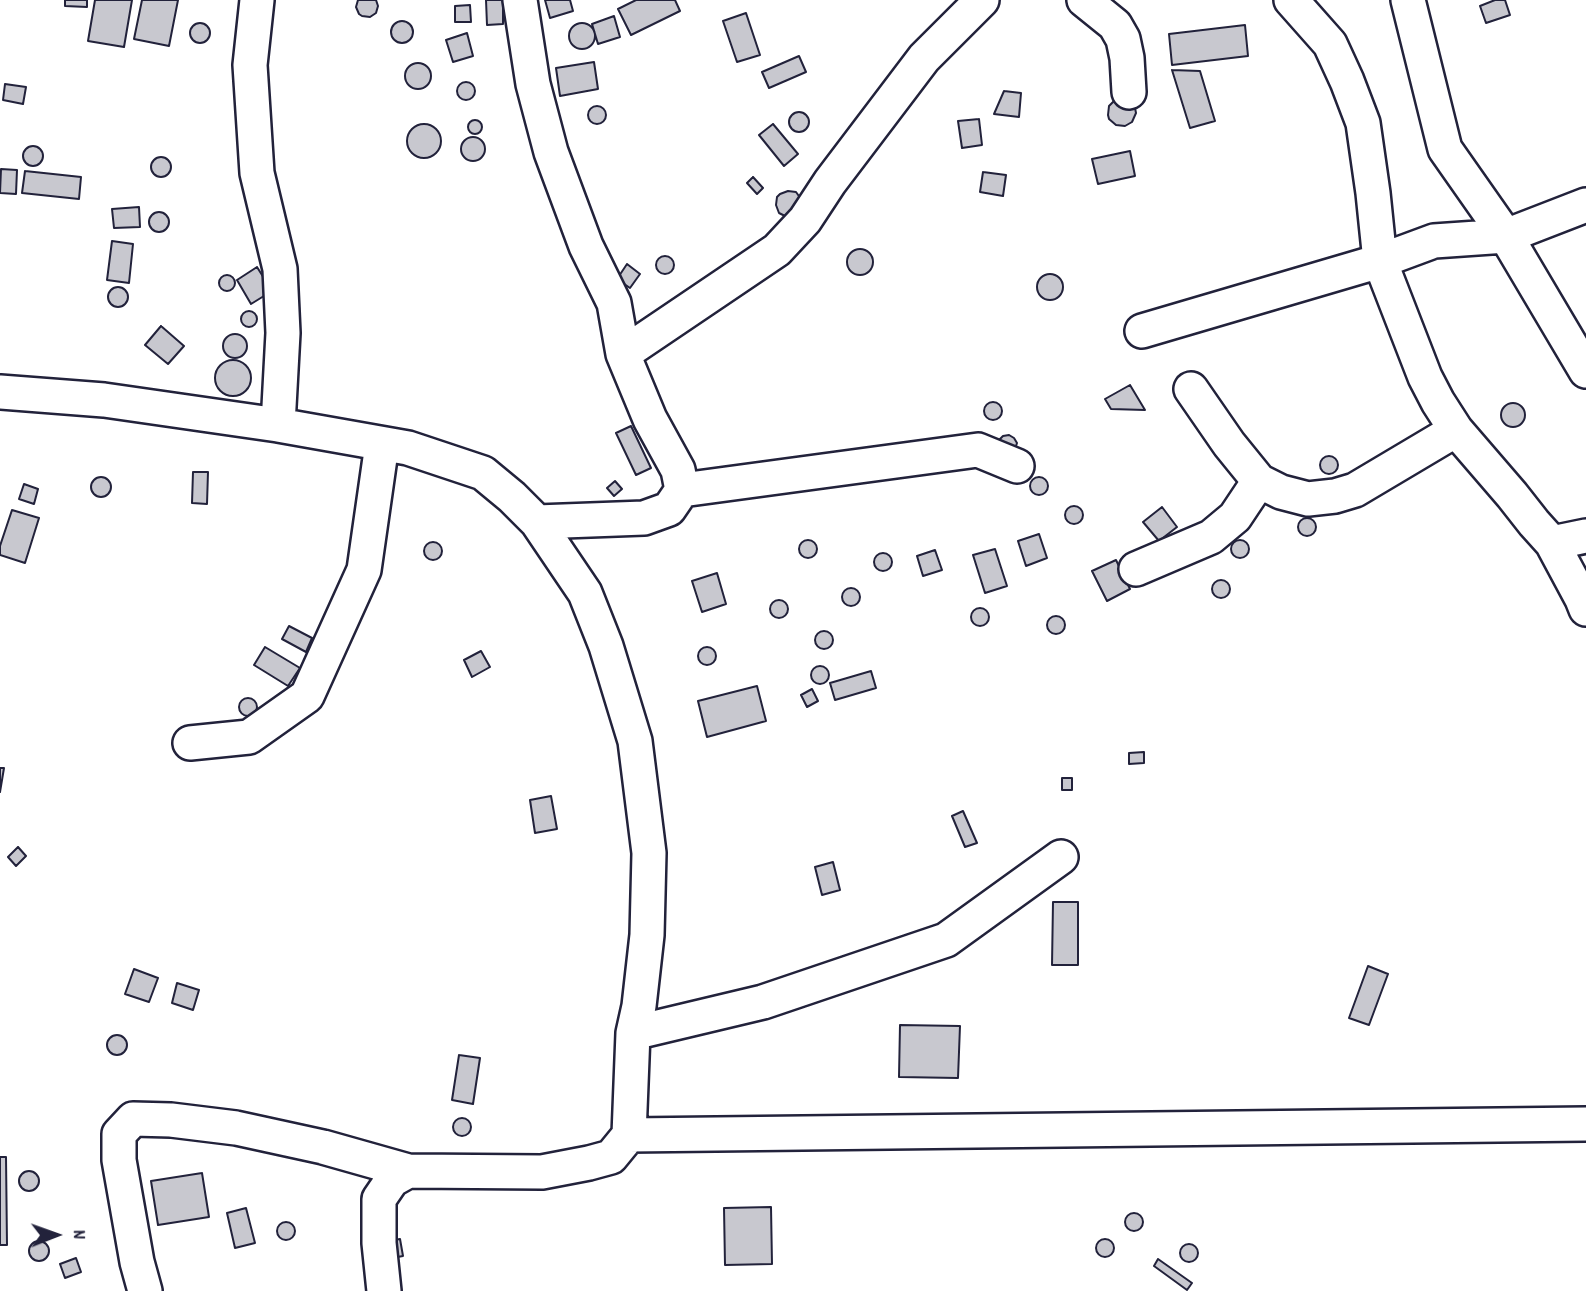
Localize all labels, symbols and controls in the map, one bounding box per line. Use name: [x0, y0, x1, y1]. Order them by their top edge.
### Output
north arrow: [21, 1200, 91, 1270]
text: N: [64, 1230, 91, 1240]

